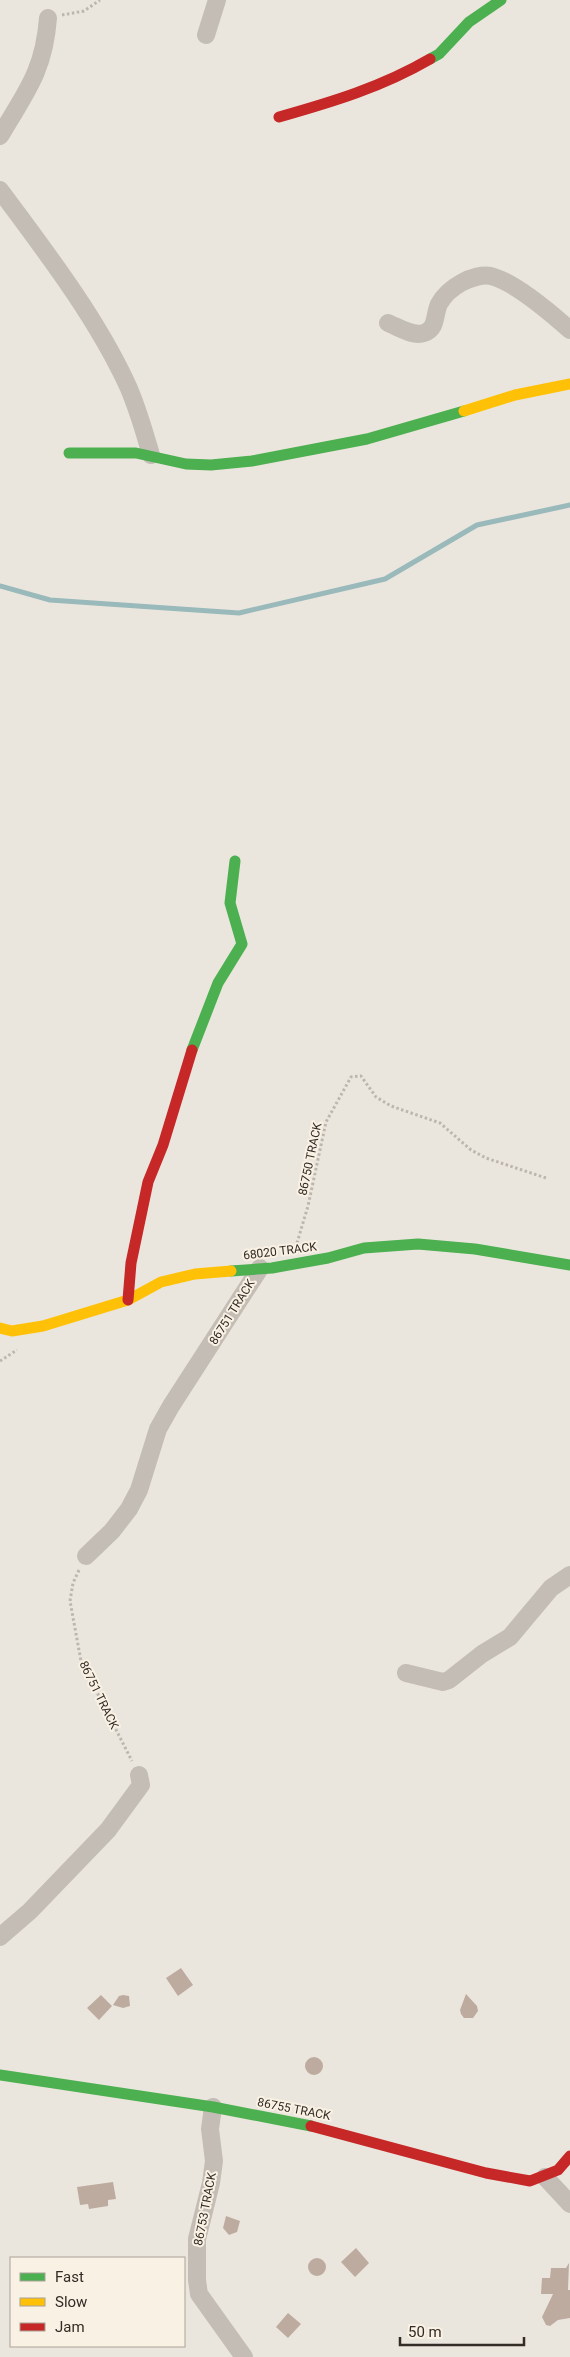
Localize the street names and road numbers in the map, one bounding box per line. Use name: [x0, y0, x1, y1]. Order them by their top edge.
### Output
street label: 86750 TRACK: [295, 1121, 325, 1197]
street label: 68020 TRACK: [242, 1239, 318, 1262]
street label: 86751 TRACK: [206, 1276, 258, 1347]
street label: 86751 TRACK: [76, 1659, 122, 1732]
street label: 86755 TRACK: [256, 2095, 332, 2123]
street label: 86753 TRACK: [191, 2171, 219, 2247]

